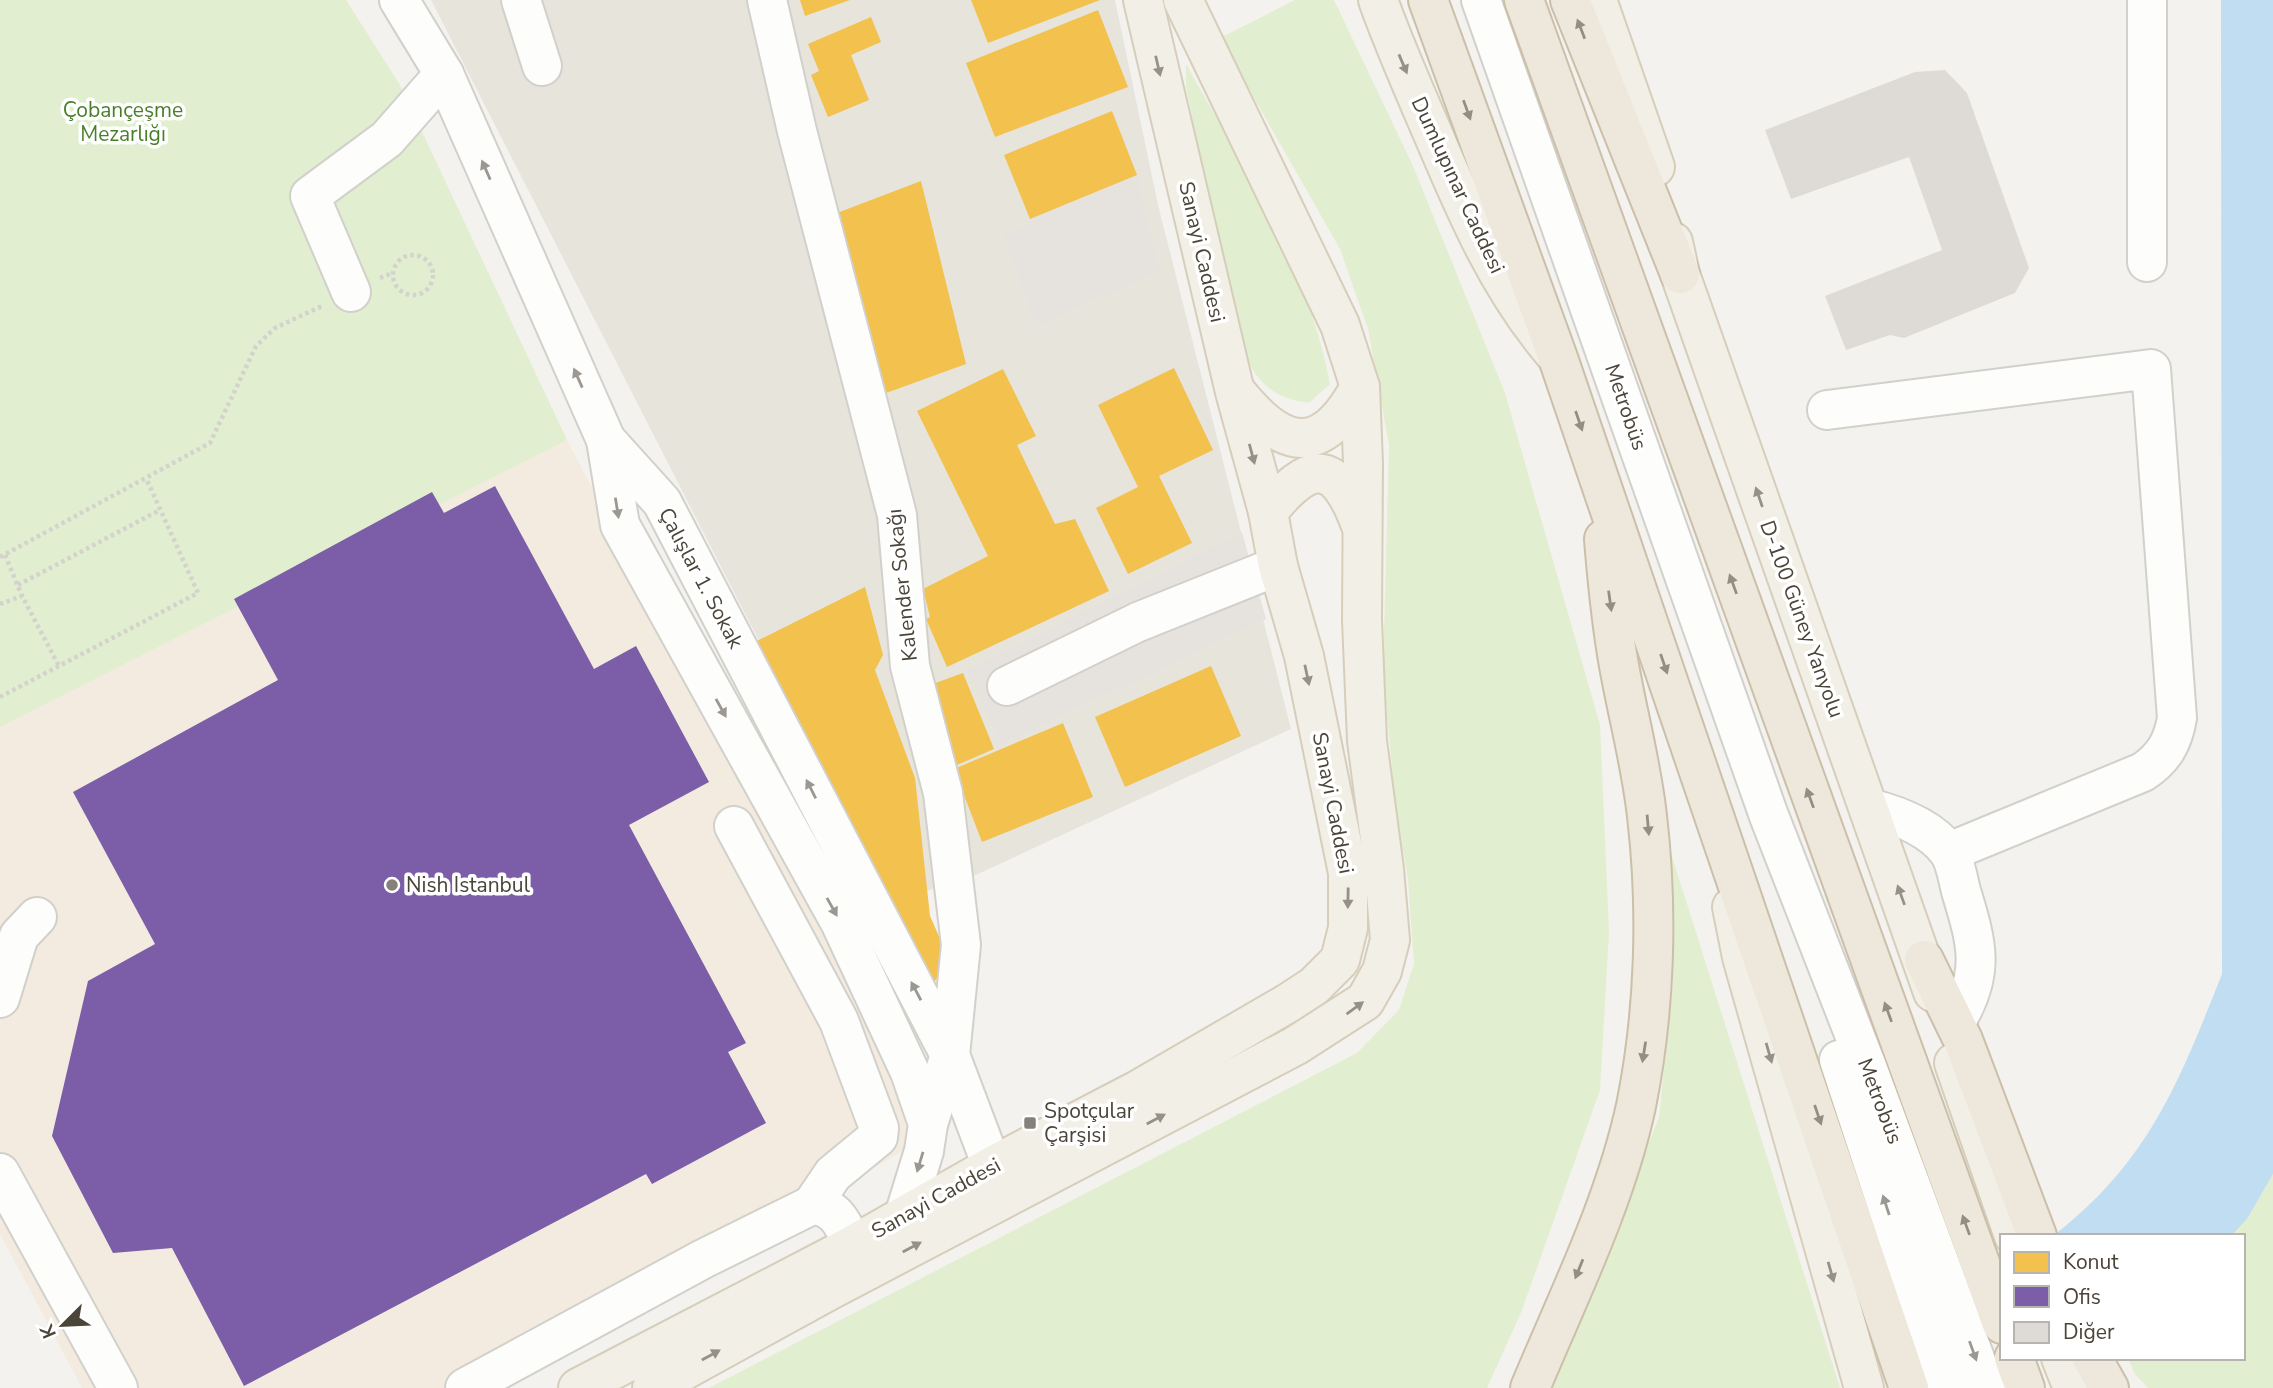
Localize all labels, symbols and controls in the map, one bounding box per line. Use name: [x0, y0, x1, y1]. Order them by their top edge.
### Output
one-way arrow: [1575, 18, 1586, 39]
one-way arrow: [1398, 53, 1409, 74]
one-way arrow: [1153, 55, 1164, 77]
street label: Dumlupınar Caddesi: [1405, 92, 1511, 278]
park label: Çobançeşme Mezarlığı: [63, 96, 183, 148]
one-way arrow: [1462, 100, 1473, 121]
one-way arrow: [480, 159, 491, 180]
street label: Sanayi Caddesi: [1172, 179, 1232, 325]
street label: Metrobüs: [1598, 360, 1654, 454]
one-way arrow: [572, 368, 584, 388]
one-way arrow: [1574, 411, 1585, 432]
one-way arrow: [1247, 443, 1258, 465]
one-way arrow: [1753, 486, 1764, 507]
one-way arrow: [612, 497, 623, 519]
street label: Çalışlar 1. Sokak: [652, 503, 750, 654]
street label: Kalender Sokağı: [880, 507, 924, 663]
street label: D-100 Güney Yanyolu: [1753, 516, 1851, 722]
one-way arrow: [1727, 573, 1738, 594]
one-way arrow: [1605, 590, 1616, 612]
one-way arrow: [1659, 654, 1670, 675]
one-way arrow: [1302, 664, 1313, 686]
one-way arrow: [715, 699, 727, 718]
street label: Sanayi Caddesi: [1306, 730, 1360, 876]
one-way arrow: [805, 779, 817, 799]
one-way arrow: [1804, 787, 1815, 808]
one-way arrow: [1643, 814, 1654, 836]
place label: Nish Istanbul: [406, 871, 531, 899]
marker: Nish Istanbul: [384, 877, 400, 893]
one-way arrow: [1895, 885, 1906, 906]
one-way arrow: [1342, 887, 1354, 909]
one-way arrow: [826, 898, 838, 917]
one-way arrow: [910, 981, 922, 1001]
one-way arrow: [1346, 1001, 1364, 1015]
one-way arrow: [1882, 1001, 1893, 1022]
one-way arrow: [1638, 1041, 1649, 1063]
one-way arrow: [1764, 1042, 1775, 1064]
street label: Metrobüs: [1851, 1054, 1909, 1148]
place label: Spotçular Çarşisi: [1044, 1097, 1135, 1149]
one-way arrow: [1813, 1105, 1823, 1126]
one-way arrow: [1147, 1113, 1167, 1125]
marker: Spotçular Çarşisi: [1022, 1115, 1038, 1131]
street label: Sanayi Caddesi: [866, 1151, 1006, 1245]
one-way arrow: [915, 1152, 925, 1173]
one-way arrow: [1880, 1194, 1891, 1215]
one-way arrow: [1960, 1215, 1971, 1236]
legend: [2000, 1234, 2245, 1360]
one-way arrow: [902, 1241, 921, 1253]
text: Konut: [2063, 1248, 2119, 1276]
one-way arrow: [1573, 1259, 1584, 1280]
one-way arrow: [1827, 1261, 1837, 1282]
text: Ofis: [2063, 1283, 2101, 1311]
north arrow: [28, 1290, 98, 1360]
text: Diğer: [2063, 1318, 2115, 1346]
text: K: [33, 1319, 63, 1343]
one-way arrow: [1968, 1341, 1979, 1362]
one-way arrow: [702, 1349, 721, 1361]

